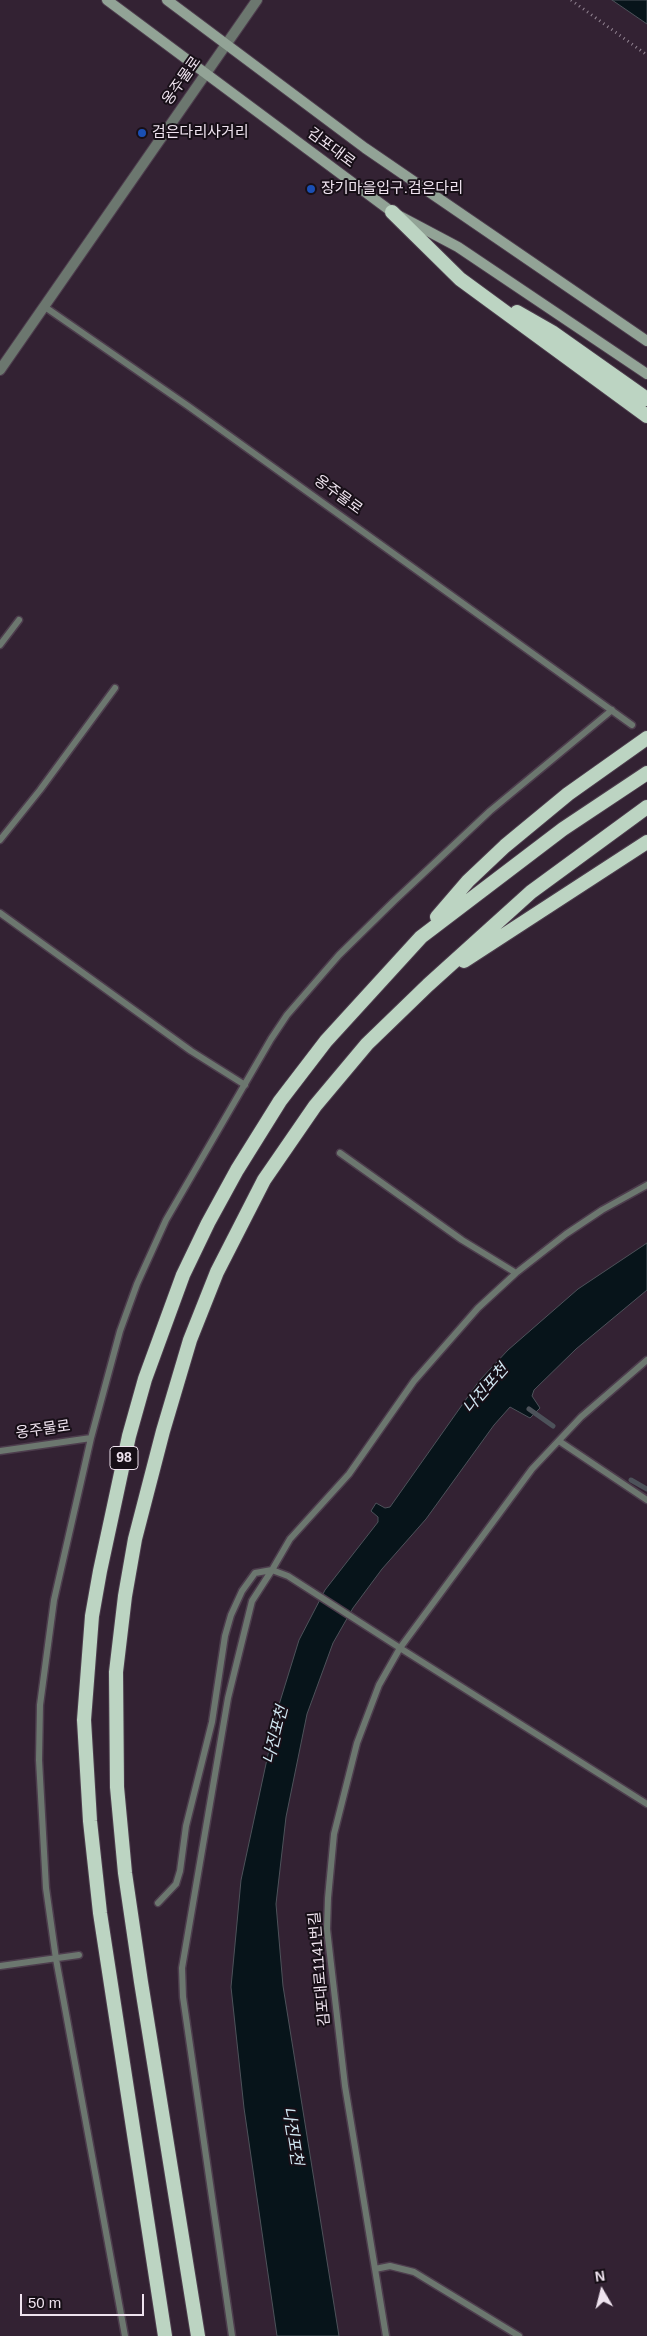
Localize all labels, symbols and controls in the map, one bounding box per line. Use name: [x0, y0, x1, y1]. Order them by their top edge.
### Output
street label: 옹주물로: [159, 53, 205, 109]
place label: 검은다리사거리: [152, 124, 249, 142]
street label: 김포대로: [304, 124, 358, 172]
marker: 검은다리사거리: [136, 127, 148, 139]
place label: 장기마을입구.검은다리: [321, 180, 463, 198]
marker: 장기마을입구.검은다리: [305, 183, 317, 195]
street label: 옹주물로: [310, 471, 366, 519]
water label: 나진포천: [459, 1360, 513, 1418]
street label: 옹주물로: [14, 1417, 72, 1443]
road number: 98: [110, 1446, 138, 1470]
water label: 나진포천: [260, 1704, 292, 1766]
street label: 김포대로1141번길: [306, 1911, 334, 2027]
water label: 나진포천: [278, 2105, 306, 2167]
north arrow: [577, 2266, 627, 2316]
text: N: [594, 2268, 606, 2285]
scale bar: [22, 2284, 146, 2316]
text: 50 m: [28, 2294, 61, 2311]

